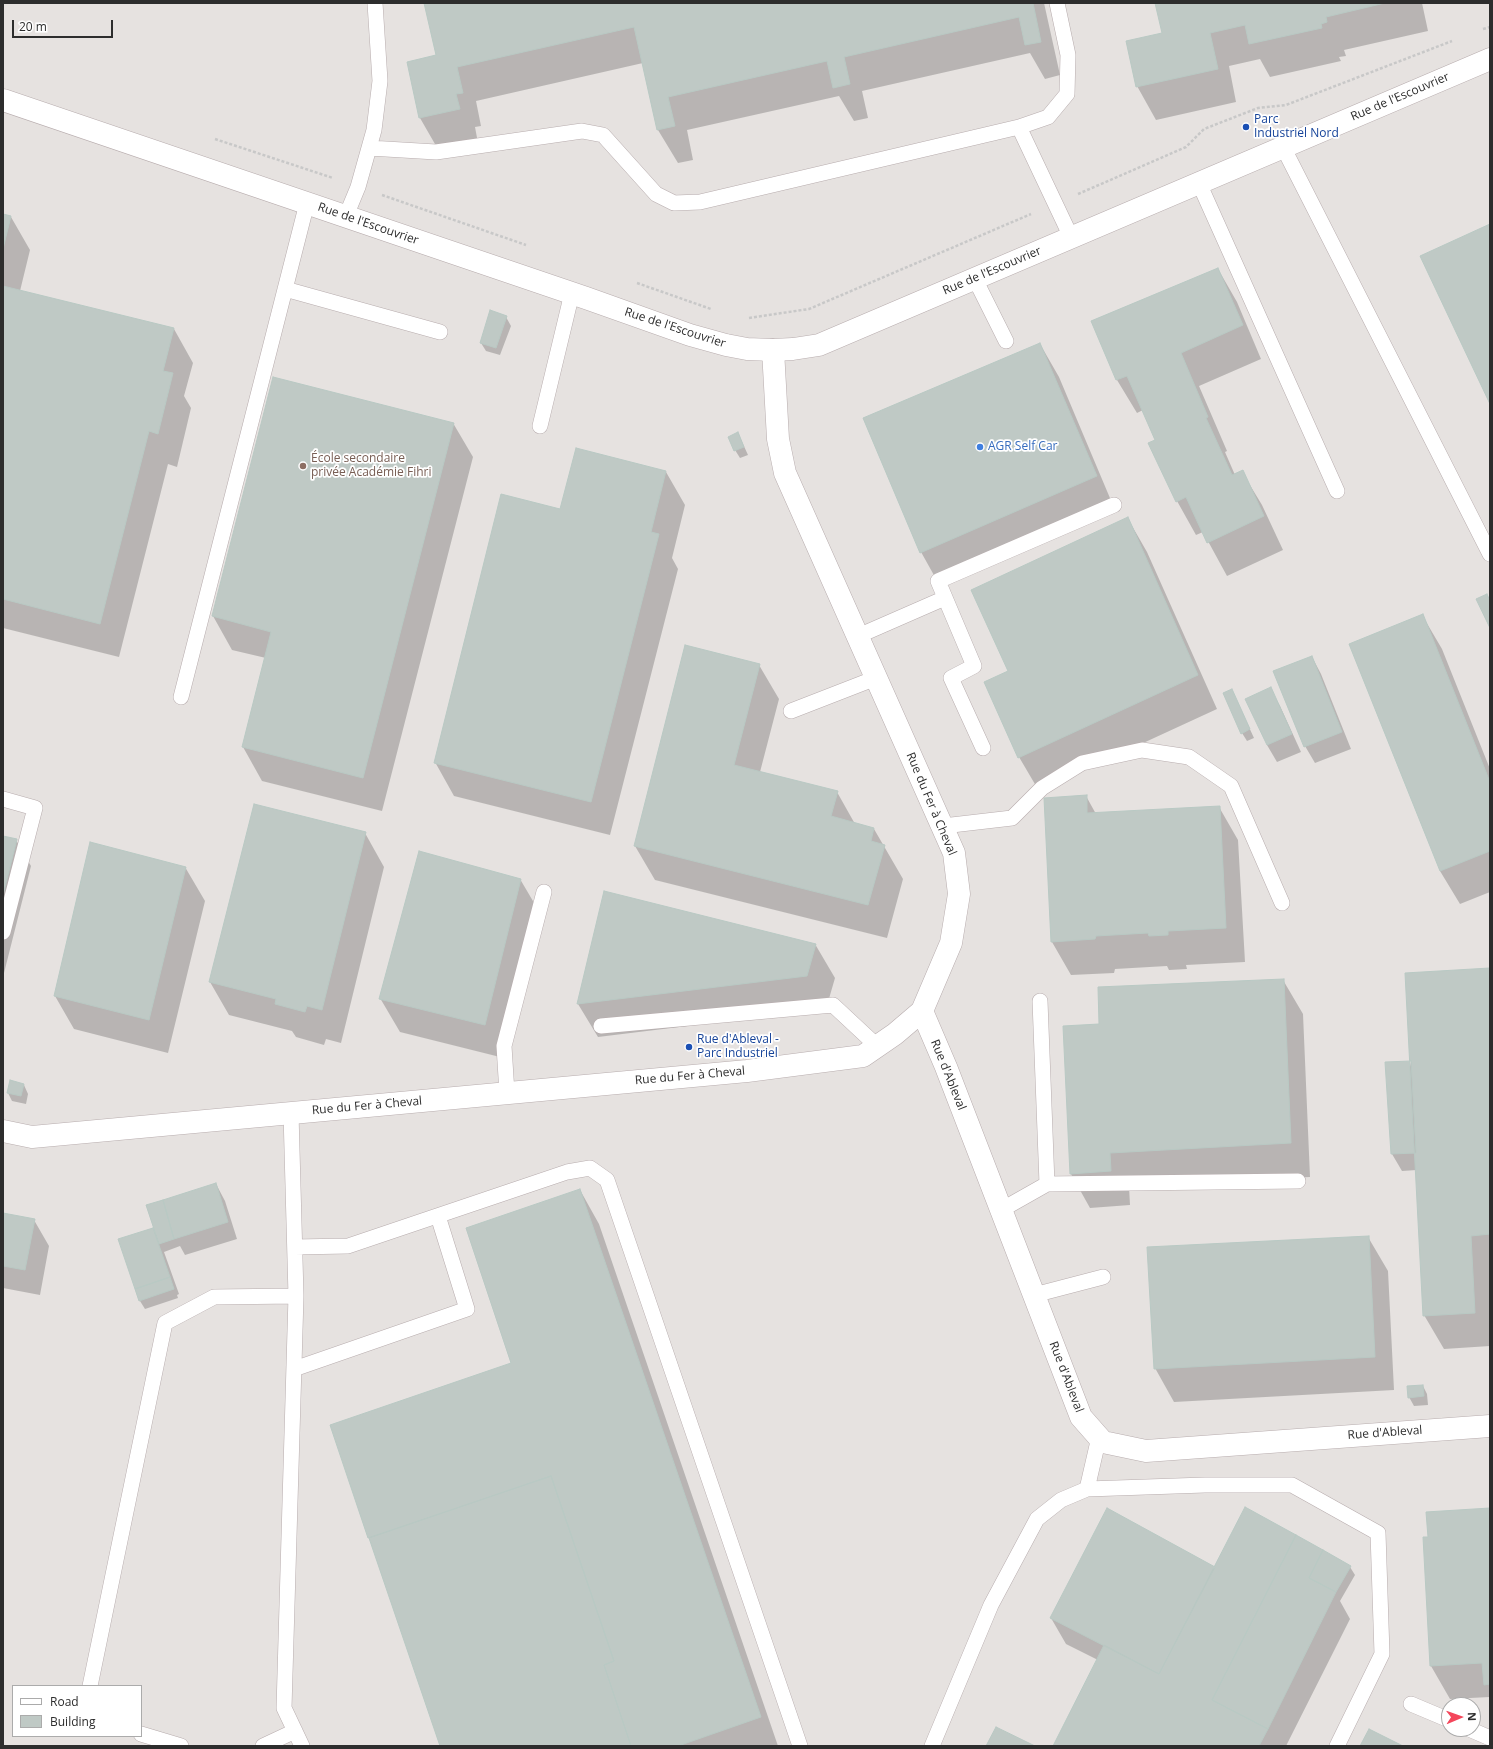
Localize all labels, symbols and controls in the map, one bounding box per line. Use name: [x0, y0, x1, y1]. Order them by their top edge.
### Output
scale bar: [14, 12, 115, 38]
text: 20 m: [19, 18, 47, 35]
street label: Rue de l'Escouvrier: [1349, 70, 1451, 124]
place label: Parc Industriel Nord: [1254, 113, 1339, 141]
marker: Parc Industriel Nord: [1241, 122, 1251, 132]
street label: Rue de l'Escouvrier: [316, 200, 420, 248]
street label: Rue de l'Escouvrier: [941, 244, 1043, 298]
street label: Rue de l'Escouvrier: [622, 305, 728, 351]
place label: AGR Self Car: [988, 440, 1057, 454]
marker: AGR Self Car: [975, 442, 985, 452]
place label: École secondaire privée Académie Fihri: [311, 452, 431, 480]
marker: École secondaire privée Académie Fihri: [298, 461, 308, 471]
street label: Rue du Fer à Cheval: [903, 750, 959, 858]
place label: Rue d'Ableval - Parc Industriel: [697, 1033, 779, 1061]
street label: Rue d'Ableval: [927, 1038, 969, 1112]
marker: Rue d'Ableval - Parc Industriel: [684, 1042, 694, 1052]
street label: Rue du Fer à Cheval: [634, 1064, 746, 1088]
street label: Rue du Fer à Cheval: [311, 1094, 423, 1118]
street label: Rue d'Ableval: [1046, 1339, 1086, 1415]
street label: Rue d'Ableval: [1347, 1423, 1423, 1443]
legend: [12, 1685, 142, 1737]
text: Road: [50, 1693, 79, 1710]
north arrow: [1441, 1697, 1481, 1737]
text: N: [1465, 1712, 1480, 1721]
text: Building: [50, 1713, 95, 1730]

